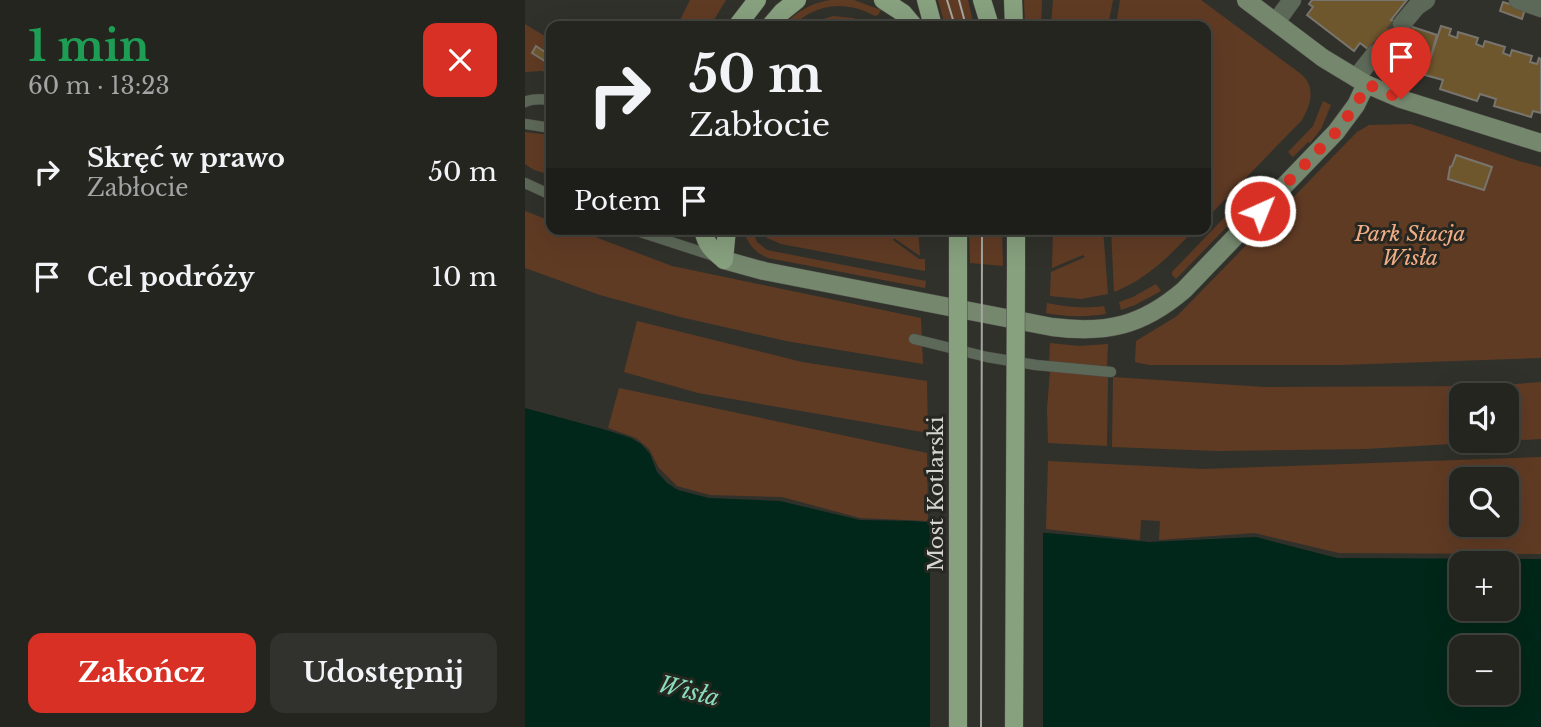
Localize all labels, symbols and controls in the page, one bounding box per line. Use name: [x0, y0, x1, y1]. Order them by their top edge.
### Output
text: 1 min: [28, 20, 150, 72]
button: close: [423, 23, 497, 97]
pin: [1371, 27, 1431, 99]
icon: arrive: [1382, 38, 1420, 76]
text: 50 m: [689, 44, 822, 105]
icon: right: [574, 49, 665, 140]
text: 60 m · 13:23: [28, 72, 170, 100]
text: Zabłocie: [689, 105, 830, 145]
text: Skręć w prawo: [87, 142, 285, 174]
icon: right: [28, 153, 66, 191]
text: 50 m: [428, 156, 497, 188]
text: Zabłocie: [87, 174, 188, 202]
position arrow: [1223, 174, 1297, 248]
icon: arrive: [675, 182, 713, 220]
text: Potem: [574, 185, 661, 217]
park label: Park Stacja Wisła: [1354, 221, 1465, 271]
icon: arrive: [28, 258, 66, 296]
text: Cel podróży: [87, 261, 255, 293]
text: 10 m: [431, 261, 497, 293]
map controls: [1449, 383, 1519, 705]
button: sound: [1449, 383, 1519, 453]
street label: Most Kotlarski: [923, 416, 949, 572]
button: search: [1449, 467, 1519, 537]
button: +: [1449, 551, 1519, 621]
button: Zakończ: [28, 633, 256, 713]
button: Udostępnij: [270, 633, 497, 713]
button: −: [1449, 635, 1519, 705]
water label: Wisła: [656, 670, 722, 712]

